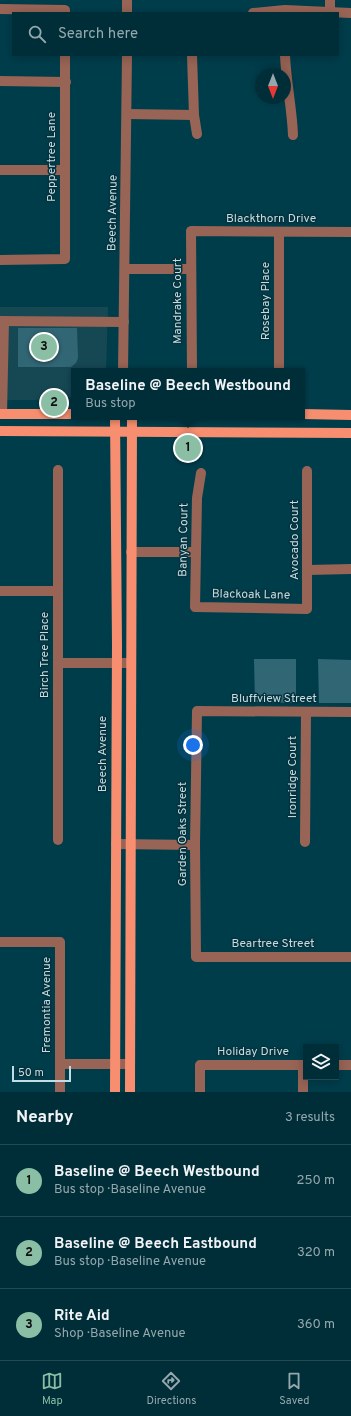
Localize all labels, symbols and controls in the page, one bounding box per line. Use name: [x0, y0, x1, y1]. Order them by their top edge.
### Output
search box: [12, 12, 339, 56]
icon: search: [26, 23, 48, 45]
text: Search here: [58, 25, 138, 44]
north arrow: [255, 68, 291, 104]
street label: Peppertree Lane: [44, 112, 60, 202]
street label: Beech Avenue: [104, 175, 122, 251]
street label: Blackthorn Drive: [226, 211, 316, 227]
street label: Mandrake Court: [170, 258, 186, 344]
street label: Rosebay Place: [258, 262, 274, 340]
pin: 3: [31, 332, 57, 362]
popup: [71, 368, 305, 420]
text: Baseline @ Beech Westbound: [85, 377, 291, 396]
pin: 2: [41, 388, 67, 418]
text: Bus stop: [85, 396, 136, 412]
pin: 1: [175, 433, 201, 463]
street label: Avocado Court: [287, 500, 303, 580]
street label: Banyan Court: [175, 503, 193, 577]
street label: Blackoak Lane: [212, 586, 290, 604]
street label: Birch Tree Place: [37, 612, 53, 698]
street label: Bluffview Street: [231, 691, 317, 707]
street label: Beech Avenue: [95, 716, 111, 792]
your location: [183, 735, 203, 755]
street label: Ironridge Court: [285, 736, 301, 818]
street label: Garden Oaks Street: [175, 782, 191, 886]
street label: Beartree Street: [231, 936, 315, 952]
street label: Fremontia Avenue: [39, 957, 55, 1053]
street label: Holiday Drive: [217, 1044, 289, 1060]
map controls: [303, 1044, 339, 1080]
button: layers: [303, 1044, 339, 1080]
scale bar: [12, 1064, 71, 1083]
text: 50 m: [18, 1066, 44, 1080]
text: Nearby: [16, 1107, 73, 1129]
text: 3 results: [285, 1110, 335, 1126]
text: Baseline @ Beech Westbound: [54, 1163, 260, 1182]
text: 1: [26, 1173, 32, 1189]
text: 250 m: [297, 1173, 335, 1189]
text: Bus stop · Baseline Avenue: [54, 1182, 206, 1198]
text: Baseline @ Beech Eastbound: [54, 1235, 257, 1254]
text: 2: [25, 1245, 33, 1261]
text: 320 m: [297, 1245, 335, 1261]
text: Bus stop · Baseline Avenue: [54, 1254, 206, 1270]
text: Rite Aid: [54, 1307, 110, 1326]
text: 3: [25, 1317, 33, 1333]
text: 360 m: [297, 1317, 335, 1333]
text: Shop · Baseline Avenue: [54, 1326, 186, 1342]
tab: Map: [41, 1370, 63, 1408]
tab: Directions: [146, 1370, 196, 1408]
tab: Saved: [279, 1370, 310, 1408]

